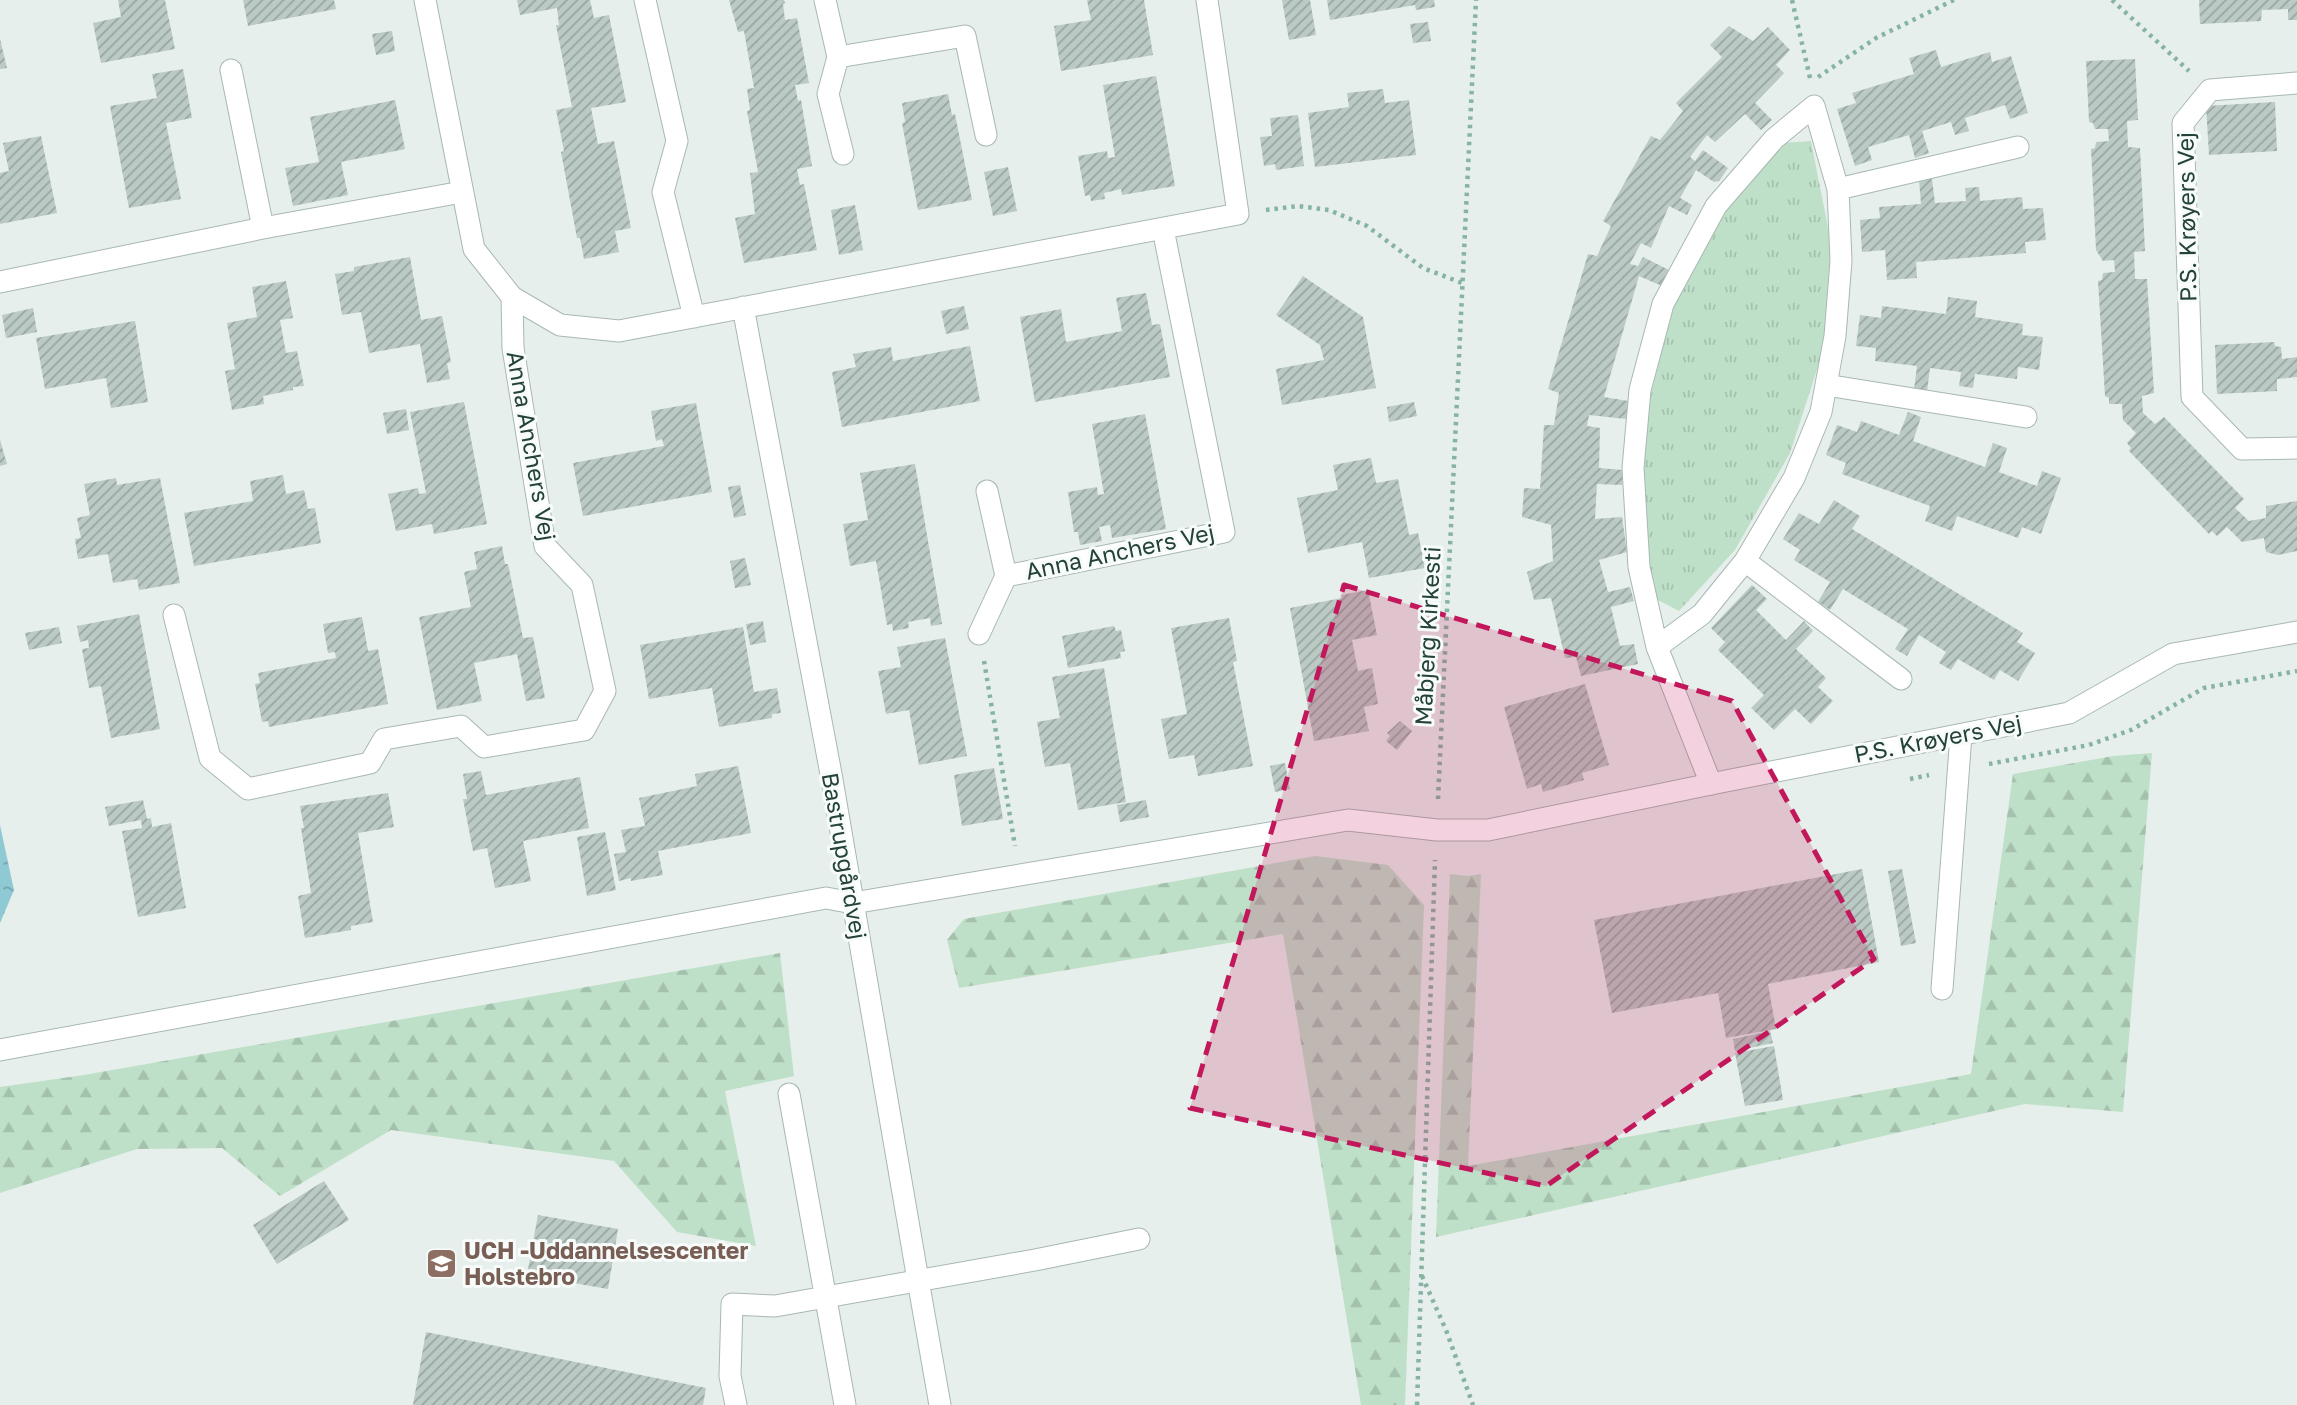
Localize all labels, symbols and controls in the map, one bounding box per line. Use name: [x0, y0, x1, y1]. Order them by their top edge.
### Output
street label: P.S. Krøyers Vej: [2171, 132, 2201, 302]
street label: Anna Anchers Vej: [501, 349, 562, 543]
street label: Anna Anchers Vej: [1023, 517, 1217, 585]
street label: Måbjerg Kirkesti: [1408, 546, 1446, 726]
street label: P.S. Krøyers Vej: [1852, 708, 2024, 768]
street label: Bastrupgårdvej: [817, 770, 873, 941]
place label: UCH -Uddannelsescenter Holstebro: [464, 1236, 748, 1290]
school or university icon: UCH -Uddannelsescenter Holstebro: [424, 1247, 458, 1281]

